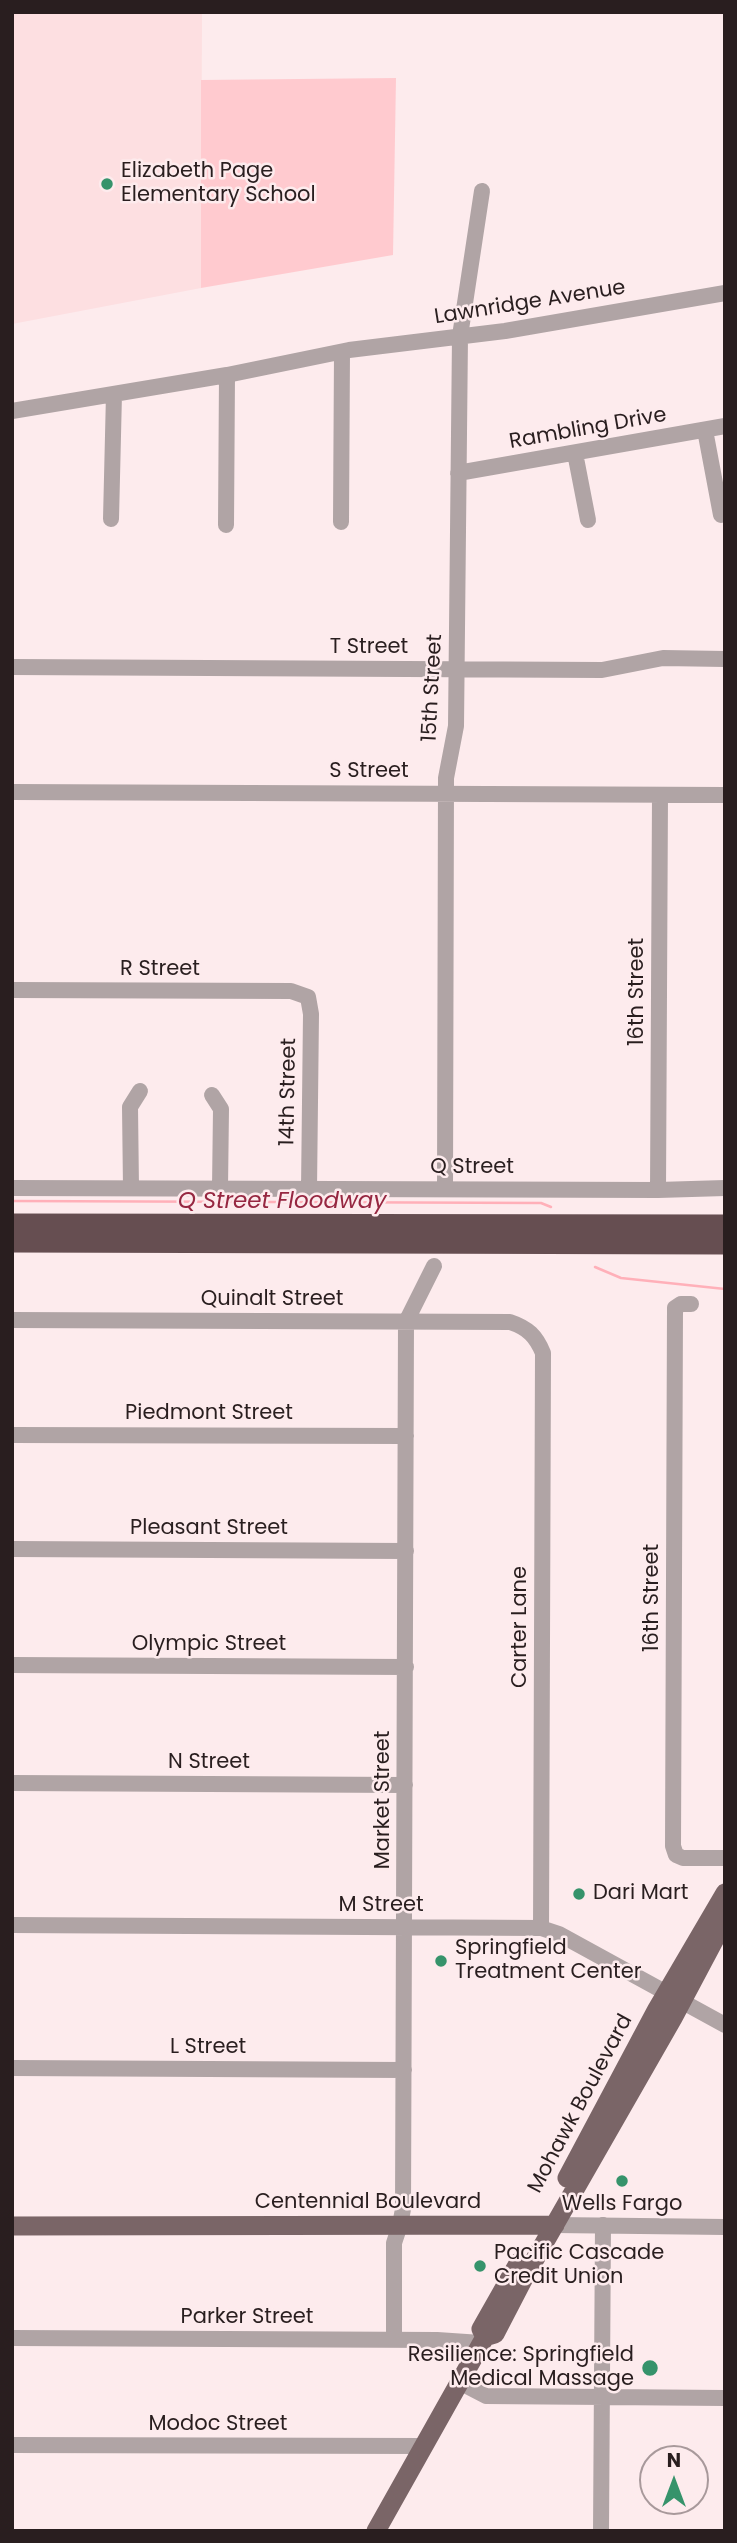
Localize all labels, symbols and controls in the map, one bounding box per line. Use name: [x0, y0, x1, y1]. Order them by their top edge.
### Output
place label: Elizabeth Page Elementary School: [121, 159, 316, 209]
marker: Elizabeth Page Elementary School: [99, 176, 115, 192]
street label: Lawnridge Avenue: [433, 275, 627, 331]
street label: Rambling Drive: [508, 403, 668, 455]
street label: 15th Street: [418, 633, 448, 743]
street label: T Street: [330, 635, 408, 661]
street label: S Street: [329, 759, 409, 785]
street label: 16th Street: [625, 938, 651, 1046]
street label: R Street: [120, 957, 200, 983]
street label: 14th Street: [275, 1038, 303, 1146]
street label: Q Street: [430, 1155, 514, 1181]
water label: Q Street Floodway: [178, 1188, 386, 1216]
street label: Quinalt Street: [201, 1287, 343, 1313]
street label: Piedmont Street: [125, 1401, 293, 1427]
street label: Pleasant Street: [130, 1516, 288, 1542]
street label: 16th Street: [640, 1544, 666, 1652]
street label: Carter Lane: [508, 1566, 534, 1688]
street label: Olympic Street: [132, 1632, 286, 1658]
street label: Market Street: [371, 1731, 397, 1869]
street label: N Street: [168, 1750, 250, 1776]
place label: Dari Mart: [593, 1881, 688, 1907]
marker: Dari Mart: [571, 1886, 587, 1902]
street label: M Street: [338, 1893, 424, 1919]
place label: Springfield Treatment Center: [455, 1936, 642, 1986]
marker: Springfield Treatment Center: [433, 1953, 449, 1969]
street label: Mohawk Boulevard: [523, 2010, 639, 2198]
street label: L Street: [170, 2035, 246, 2061]
marker: Wells Fargo: [614, 2173, 630, 2189]
street label: Centennial Boulevard: [255, 2190, 481, 2216]
place label: Wells Fargo: [562, 2192, 682, 2218]
place label: Pacific Cascade Credit Union: [494, 2241, 664, 2291]
marker: Pacific Cascade Credit Union: [472, 2258, 488, 2274]
street label: Parker Street: [181, 2305, 313, 2331]
place label: Resilience: Springfield Medical Massage: [408, 2343, 634, 2393]
marker: Resilience: Springfield Medical Massage: [640, 2358, 660, 2378]
street label: Modoc Street: [149, 2412, 287, 2438]
north arrow: [639, 2445, 709, 2515]
text: N: [667, 2447, 681, 2474]

